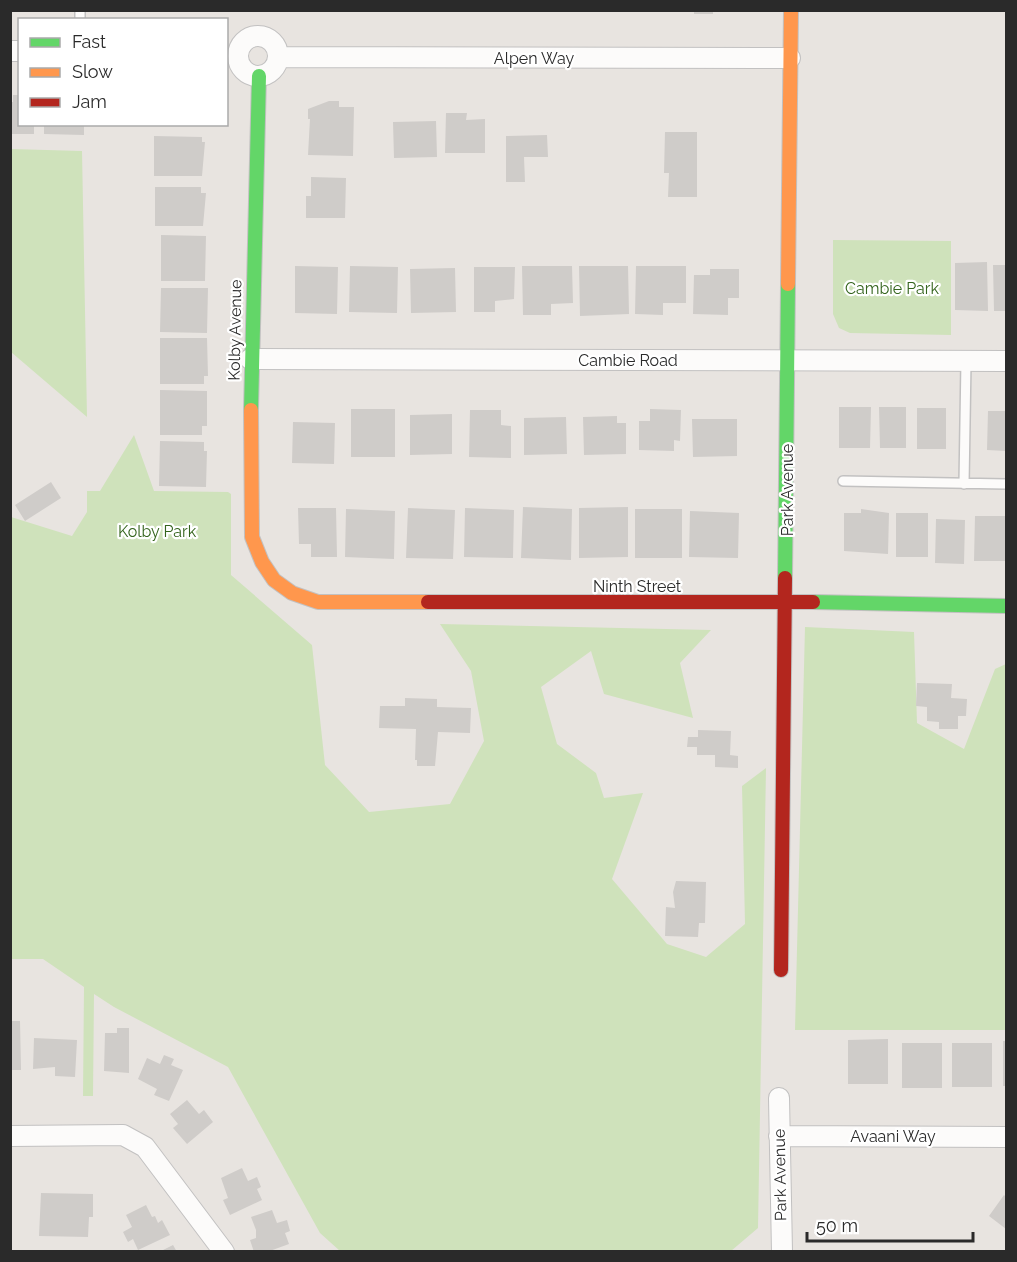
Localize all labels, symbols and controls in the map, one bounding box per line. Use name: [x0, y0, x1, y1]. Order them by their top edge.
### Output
legend: [18, 18, 228, 126]
text: Fast: [72, 31, 106, 52]
street label: Alpen Way: [494, 49, 574, 68]
text: Slow: [72, 61, 113, 82]
text: Jam: [72, 91, 107, 112]
street label: Kolby Avenue: [225, 279, 245, 381]
park label: Cambie Park: [845, 279, 939, 298]
street label: Cambie Road: [578, 351, 678, 370]
street label: Park Avenue: [778, 444, 797, 536]
park label: Kolby Park: [118, 522, 197, 541]
street label: Ninth Street: [593, 577, 682, 596]
street label: Avaani Way: [850, 1127, 936, 1146]
street label: Park Avenue: [770, 1129, 790, 1221]
scale bar: [807, 1205, 974, 1243]
text: 50 m: [816, 1215, 858, 1236]

